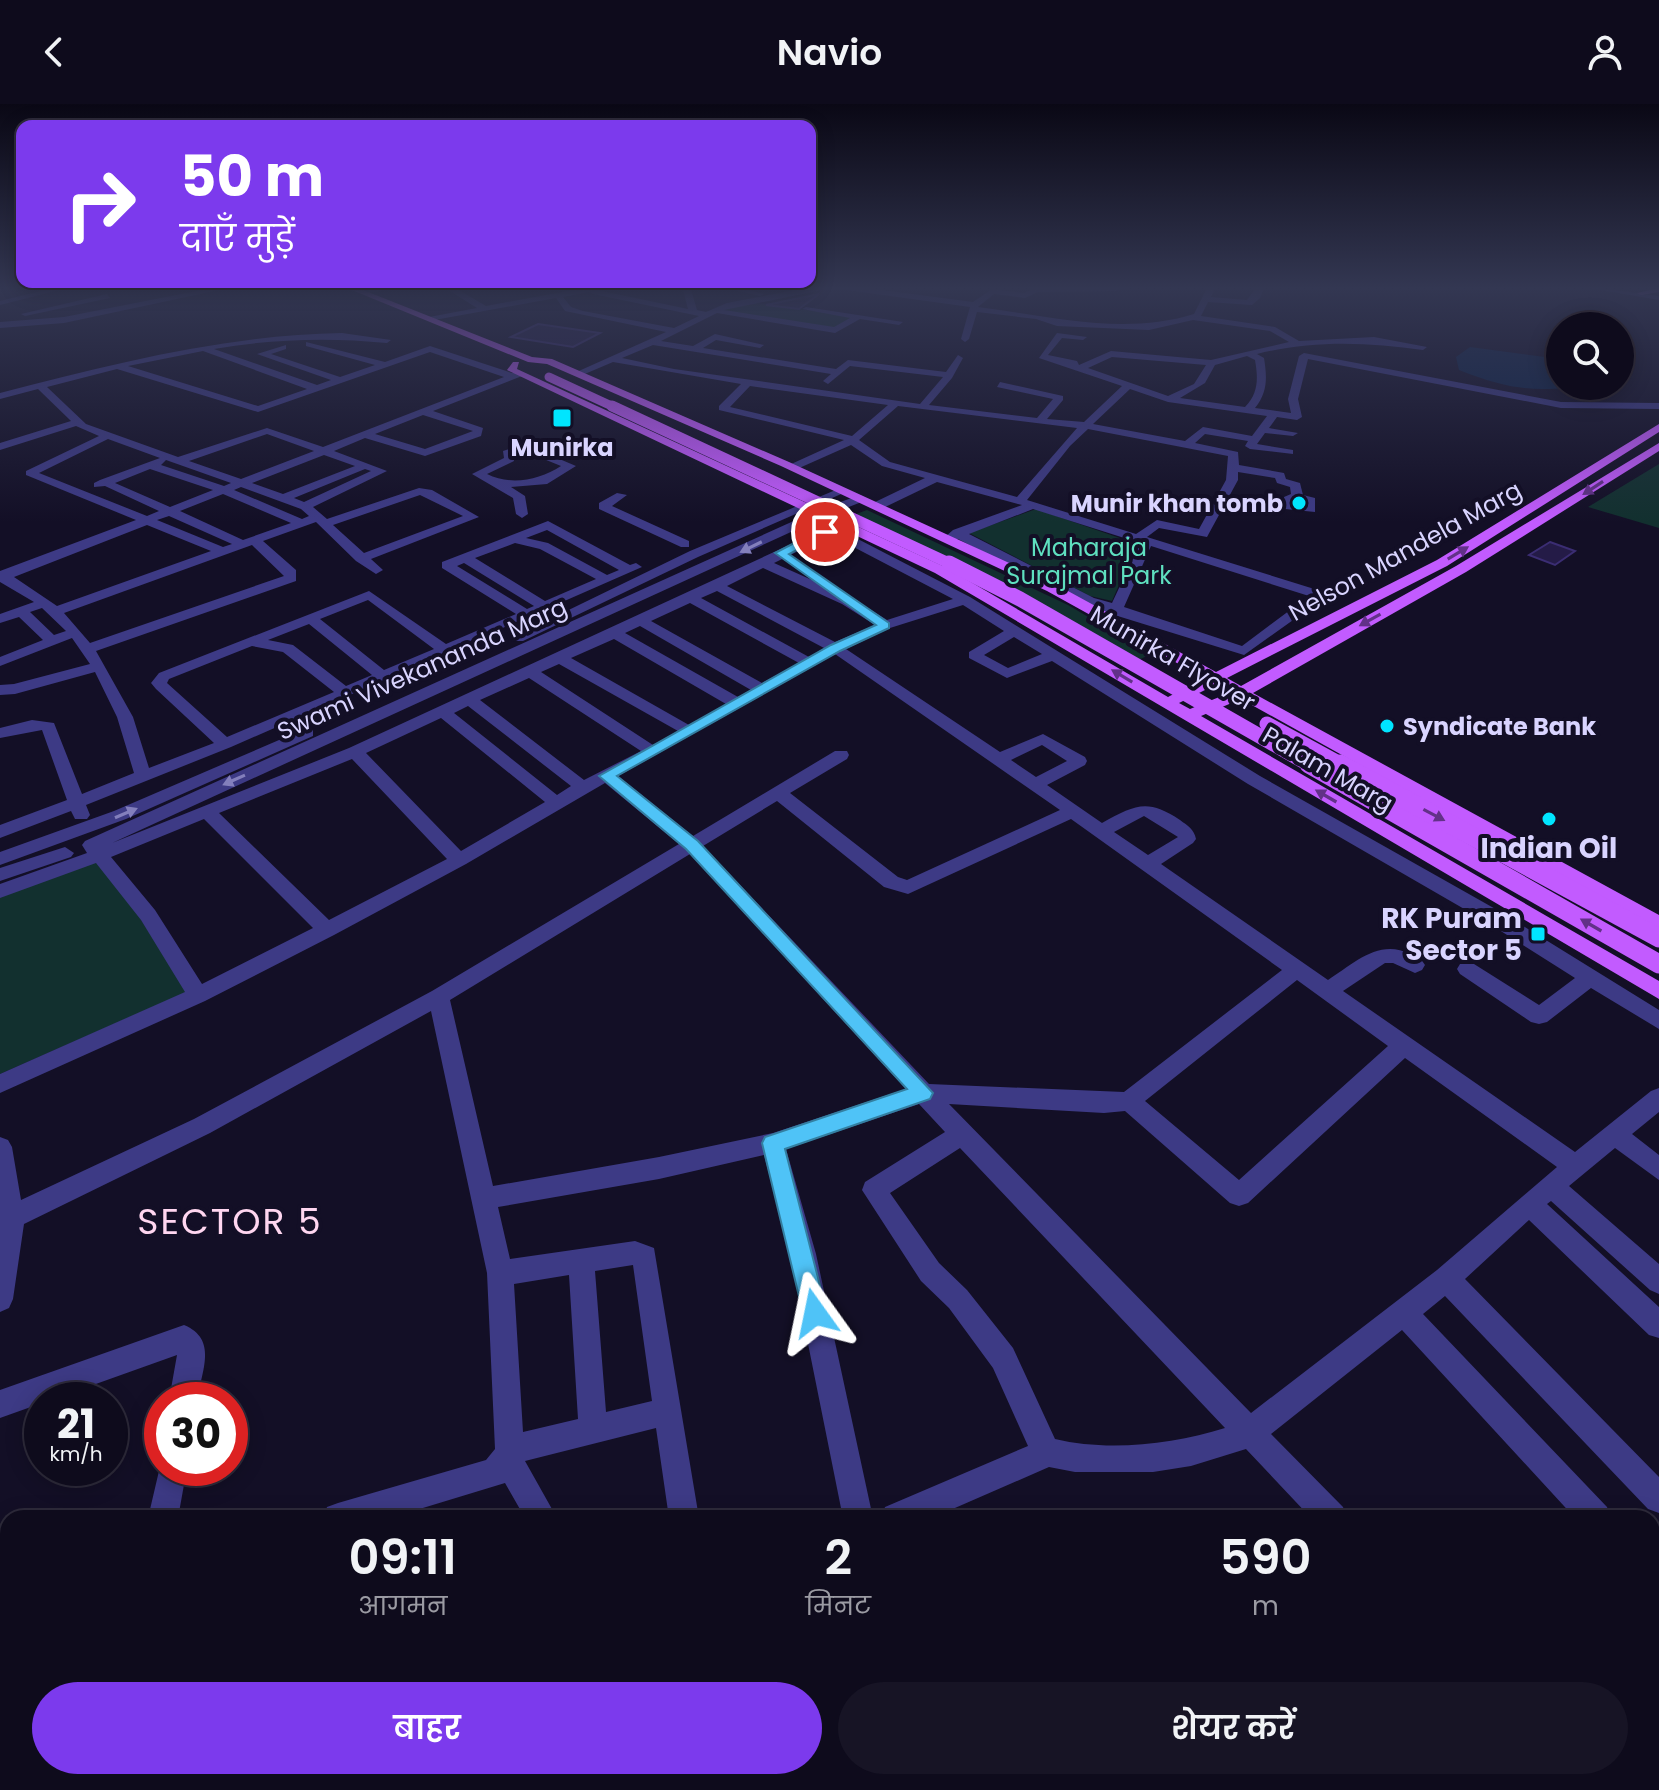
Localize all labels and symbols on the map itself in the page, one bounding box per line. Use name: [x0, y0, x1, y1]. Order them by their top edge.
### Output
marker: Munirka: [551, 407, 573, 429]
place label: Munirka: [511, 431, 613, 464]
street label: Nelson Mandela Marg: [1283, 473, 1527, 629]
one-way arrow: [1583, 480, 1604, 495]
place label: Munir khan tomb: [1071, 487, 1283, 520]
marker: Munir khan tomb: [1290, 494, 1308, 512]
pin: [791, 498, 859, 566]
park label: Maharaja Surajmal Park: [1006, 531, 1172, 592]
one-way arrow: [740, 540, 763, 554]
one-way arrow: [1447, 547, 1469, 561]
street label: Swami Vivekananda Marg: [272, 590, 572, 748]
street label: Munirka Flyover: [1084, 597, 1262, 719]
one-way arrow: [1359, 613, 1381, 627]
one-way arrow: [1111, 669, 1133, 683]
place label: Syndicate Bank: [1403, 710, 1596, 743]
marker: Syndicate Bank: [1378, 717, 1396, 735]
street label: Palam Marg: [1257, 718, 1399, 820]
one-way arrow: [223, 774, 246, 787]
one-way arrow: [1315, 789, 1337, 803]
one-way arrow: [114, 806, 138, 819]
one-way arrow: [1423, 808, 1445, 822]
marker: Indian Oil: [1540, 810, 1558, 828]
place label: Indian Oil: [1481, 829, 1617, 868]
place label: RK Puram Sector 5: [1381, 899, 1522, 970]
one-way arrow: [1580, 918, 1602, 932]
marker: RK Puram Sector 5: [1529, 925, 1547, 943]
district label: SECTOR 5: [137, 1196, 323, 1247]
position arrow: [773, 1271, 857, 1355]
speed limit sign: 30: [144, 1382, 248, 1486]

